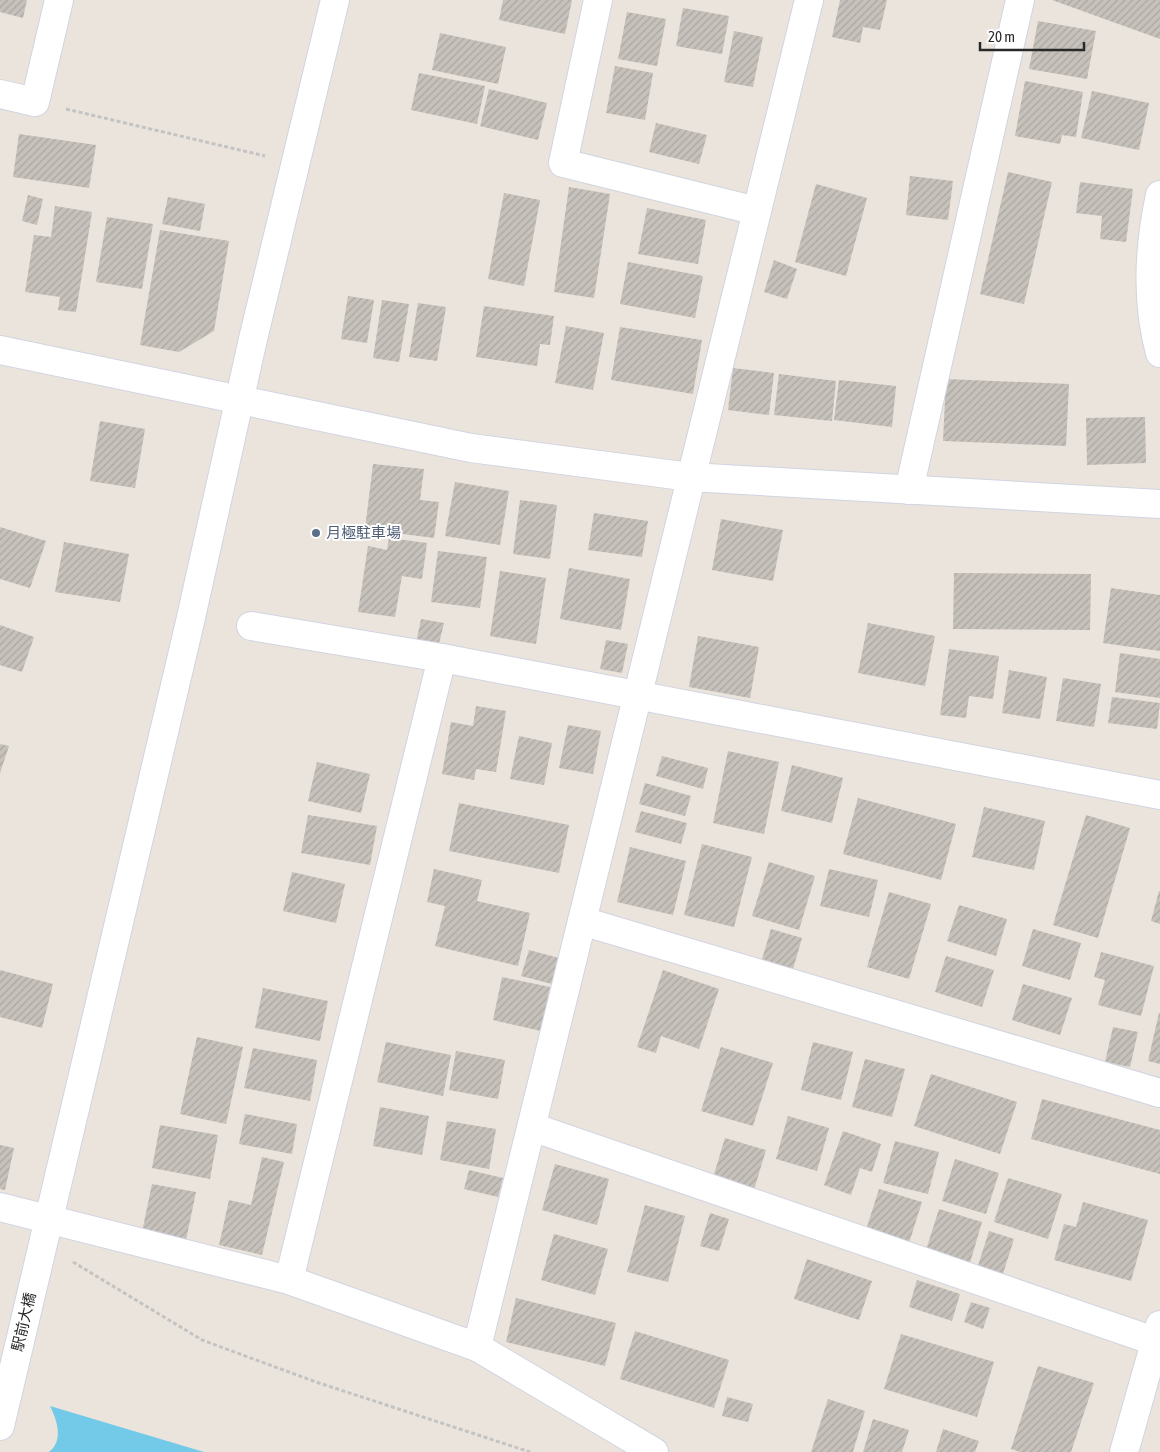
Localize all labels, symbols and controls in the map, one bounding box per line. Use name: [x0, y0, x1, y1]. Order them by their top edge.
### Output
scale bar: [980, 20, 1084, 52]
text: 20 m: [988, 28, 1015, 45]
place label: 月極駐車場: [326, 524, 401, 541]
marker: 月極駐車場: [310, 527, 322, 539]
street label: 駅前大橋: [8, 1291, 39, 1353]

